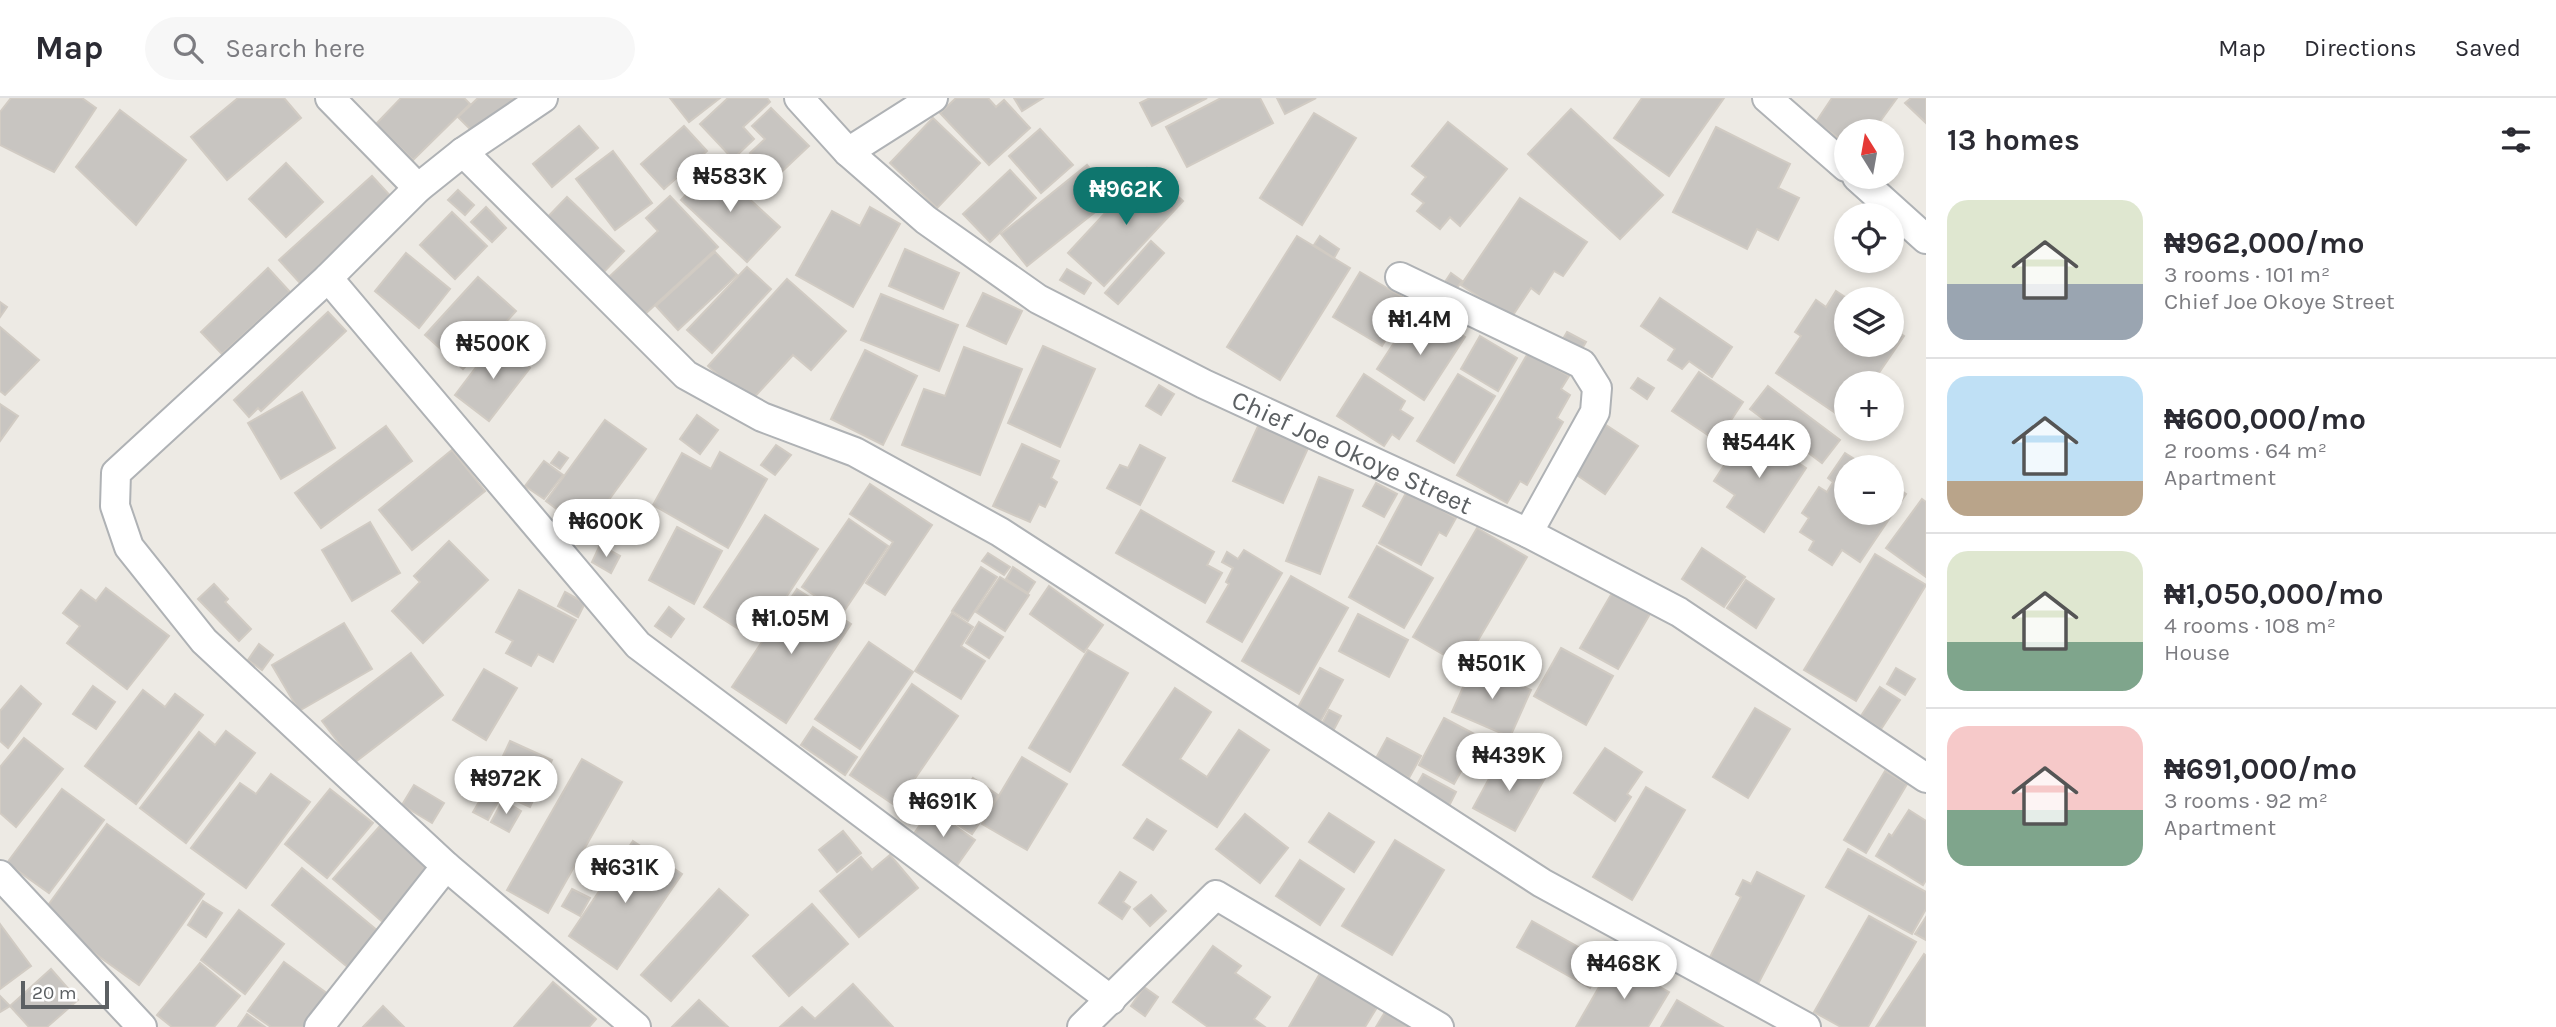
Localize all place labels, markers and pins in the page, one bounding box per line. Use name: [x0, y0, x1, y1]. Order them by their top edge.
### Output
pin: ₦583K: [681, 155, 779, 214]
pin: ₦962K: [1077, 167, 1175, 227]
pin: ₦1.4M: [1371, 298, 1469, 357]
pin: ₦500K: [444, 322, 542, 381]
pin: ₦544K: [1710, 420, 1808, 480]
pin: ₦600K: [557, 500, 655, 559]
pin: ₦1.05M: [734, 596, 848, 656]
pin: ₦501K: [1443, 642, 1541, 701]
pin: ₦439K: [1460, 734, 1558, 793]
pin: ₦972K: [457, 756, 555, 816]
pin: ₦691K: [894, 780, 992, 839]
pin: ₦631K: [576, 846, 674, 905]
pin: ₦468K: [1575, 942, 1673, 1001]

